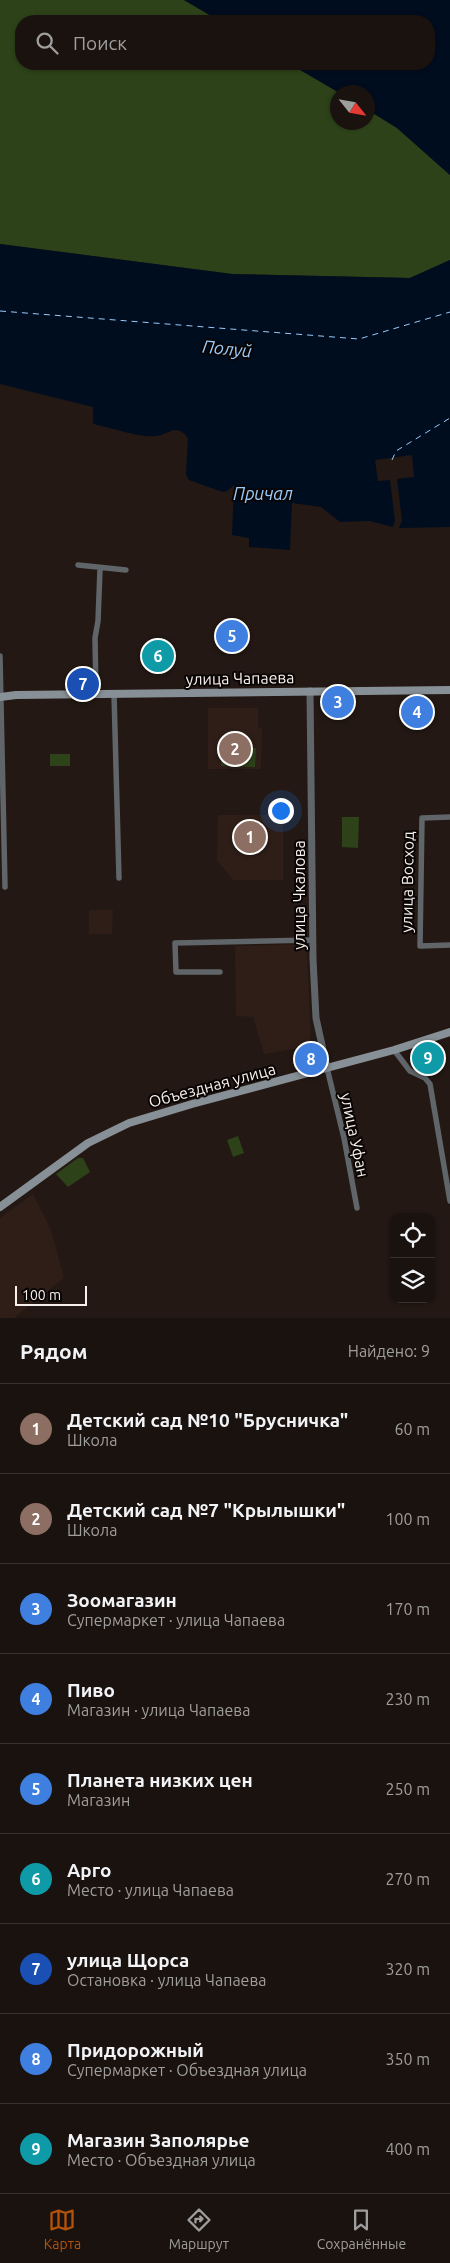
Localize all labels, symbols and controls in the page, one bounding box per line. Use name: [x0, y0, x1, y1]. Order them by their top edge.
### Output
search box: [15, 15, 435, 70]
icon: search: [33, 29, 61, 57]
text: Поиск: [73, 32, 127, 54]
north arrow: [330, 85, 375, 130]
water label: Полуй: [201, 335, 253, 361]
water label: Причал: [233, 483, 293, 503]
pin: 5: [216, 617, 248, 655]
pin: 6: [142, 637, 174, 675]
pin: 7: [67, 665, 99, 703]
street label: улица Чапаева: [185, 668, 295, 688]
pin: 3: [322, 683, 354, 721]
pin: 4: [401, 693, 433, 731]
pin: 2: [219, 730, 251, 768]
your location: [268, 798, 294, 824]
pin: 1: [234, 818, 266, 856]
street label: улица Восход: [397, 831, 417, 933]
street label: улица Чкалова: [290, 840, 308, 950]
pin: 9: [412, 1039, 444, 1077]
pin: 8: [295, 1040, 327, 1078]
street label: Объездная улица: [147, 1059, 277, 1111]
street label: улица Уфан: [337, 1091, 373, 1179]
map controls: [390, 1213, 435, 1303]
button: locate: [390, 1213, 435, 1258]
button: layers: [390, 1258, 435, 1303]
scale bar: [15, 1283, 88, 1306]
text: 100 m: [22, 1287, 61, 1303]
text: Рядом: [20, 1339, 88, 1363]
text: Найдено: 9: [348, 1342, 430, 1360]
text: Детский сад №10 "Брусничка": [67, 1409, 348, 1431]
text: 1: [31, 1420, 41, 1438]
text: 60 m: [394, 1420, 430, 1438]
text: Школа: [67, 1431, 117, 1449]
text: Детский сад №7 "Крылышки": [67, 1499, 345, 1521]
text: 2: [31, 1510, 41, 1528]
text: 100 m: [385, 1510, 430, 1528]
text: Школа: [67, 1521, 117, 1539]
text: Зоомагазин: [67, 1589, 177, 1611]
text: 3: [31, 1600, 41, 1618]
text: 170 m: [385, 1600, 430, 1618]
text: Супермаркет · улица Чапаева: [67, 1611, 285, 1629]
text: Пиво: [67, 1679, 115, 1701]
text: 4: [31, 1690, 41, 1708]
text: 230 m: [385, 1690, 430, 1708]
text: Магазин · улица Чапаева: [67, 1701, 250, 1719]
text: Планета низких цен: [67, 1769, 253, 1791]
text: 5: [31, 1780, 41, 1798]
text: 250 m: [385, 1780, 430, 1798]
text: Магазин: [67, 1791, 130, 1809]
text: Арго: [67, 1859, 112, 1881]
text: 6: [31, 1870, 41, 1888]
text: 270 m: [385, 1870, 430, 1888]
text: Место · улица Чапаева: [67, 1881, 234, 1899]
text: улица Щорса: [67, 1949, 189, 1971]
text: 7: [31, 1960, 41, 1978]
text: 320 m: [385, 1960, 430, 1978]
text: Остановка · улица Чапаева: [67, 1971, 267, 1989]
text: Придорожный: [67, 2039, 204, 2061]
text: 8: [31, 2050, 41, 2068]
text: 350 m: [385, 2050, 430, 2068]
text: Супермаркет · Объездная улица: [67, 2061, 307, 2079]
text: Магазин Заполярье: [67, 2129, 249, 2151]
text: 9: [31, 2140, 41, 2158]
text: 400 m: [385, 2140, 430, 2158]
text: Место · Объездная улица: [67, 2151, 256, 2169]
tab: Карта: [44, 2206, 81, 2252]
tab: Маршрут: [169, 2206, 229, 2252]
tab: Сохранённые: [317, 2206, 406, 2252]

